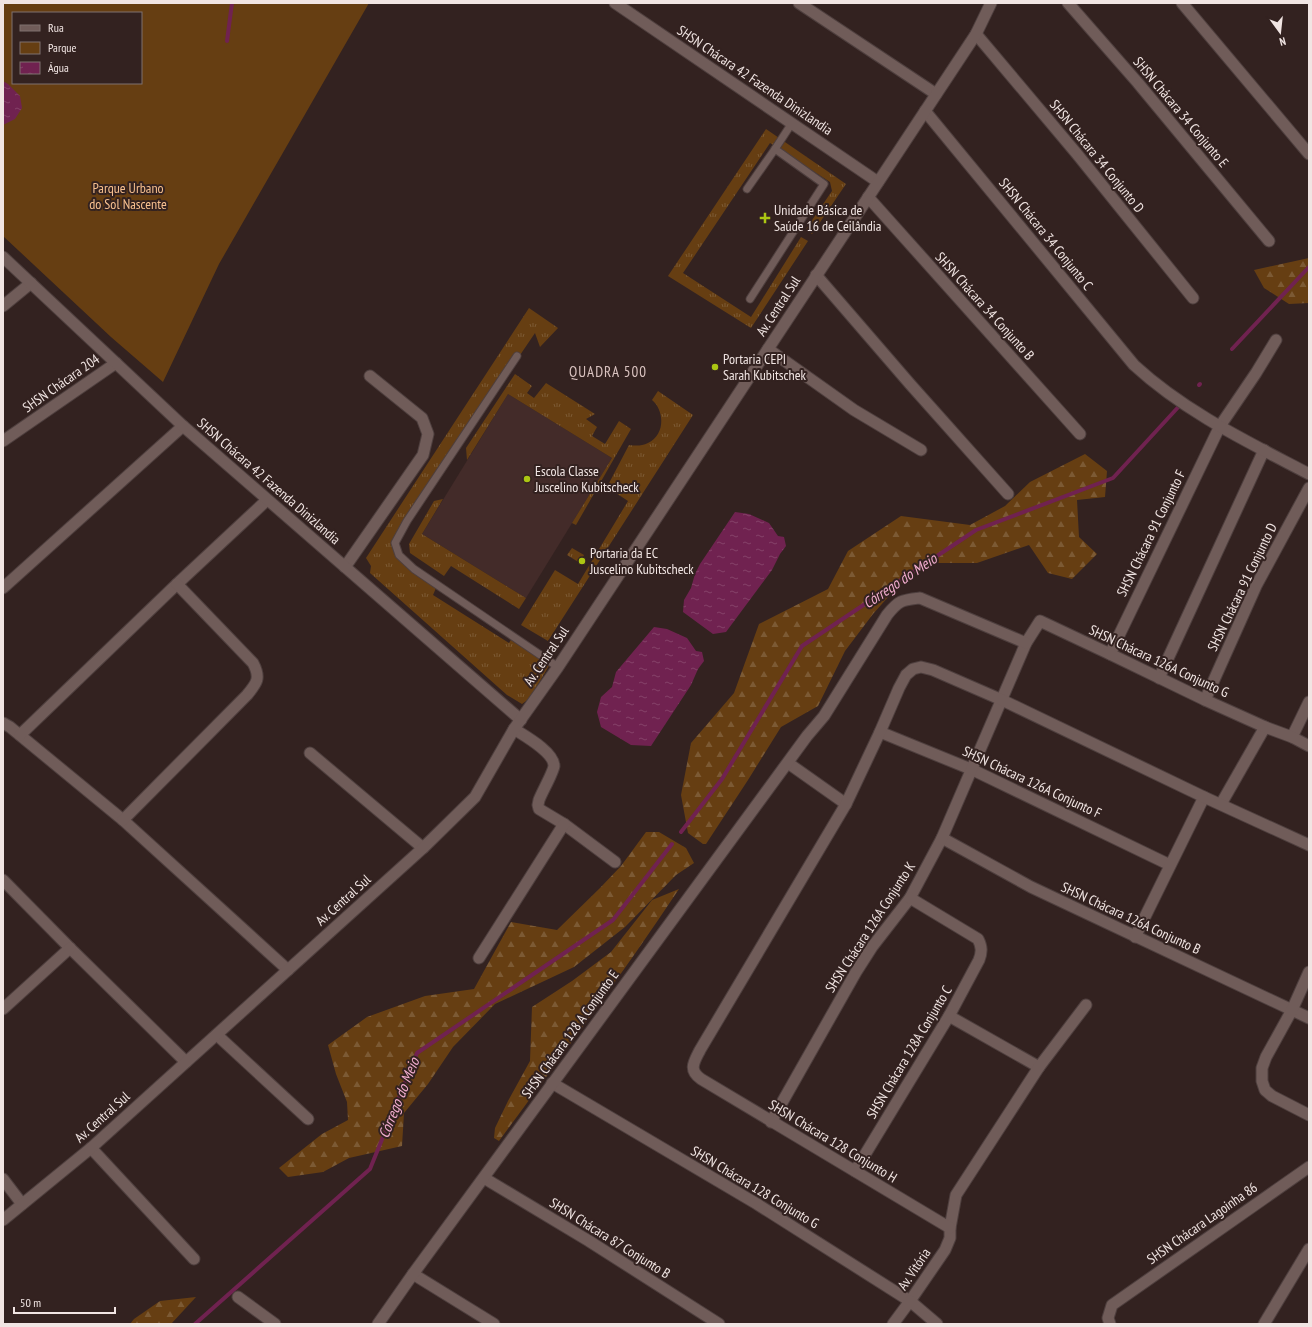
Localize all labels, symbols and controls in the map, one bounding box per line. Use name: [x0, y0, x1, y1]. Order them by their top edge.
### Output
legend: [12, 12, 142, 84]
north arrow: [1260, 12, 1300, 52]
text: Rua: [48, 20, 64, 35]
street label: SHSN Chácara 42 Fazenda Dinizlandia: [674, 21, 836, 139]
text: N: [1278, 34, 1287, 49]
text: Parque: [48, 40, 77, 55]
street label: SHSN Chácara 34 Conjunto E: [1129, 53, 1233, 171]
text: Água: [48, 60, 69, 75]
street label: SHSN Chácara 34 Conjunto D: [1046, 96, 1148, 216]
street label: SHSN Chácara 34 Conjunto C: [995, 174, 1097, 294]
park label: Parque Urbano do Sol Nascente: [89, 179, 167, 213]
place label: Unidade Básica de Saúde 16 de Ceilândia: [774, 201, 881, 235]
marker: Unidade Básica de Saúde 16 de Ceilândia: [759, 212, 771, 224]
street label: SHSN Chácara 34 Conjunto B: [932, 248, 1038, 364]
street label: Av. Central Sul: [752, 272, 805, 339]
street label: SHSN Chácara 204: [19, 349, 104, 416]
place label: Portaria CEPI Sarah Kubitschek: [723, 350, 806, 384]
district label: QUADRA 500: [569, 362, 647, 381]
marker: Portaria CEPI Sarah Kubitschek: [710, 362, 720, 372]
street label: SHSN Chácara 42 Fazenda Dinizlandia: [194, 414, 344, 548]
place label: Escola Classe Juscelino Kubitscheck: [534, 462, 639, 496]
street label: SHSN Chácara 91 Conjunto F: [1113, 467, 1190, 599]
marker: Escola Classe Juscelino Kubitscheck: [522, 474, 532, 484]
street label: SHSN Chácara 91 Conjunto D: [1203, 520, 1281, 654]
place label: Portaria da EC Juscelino Kubitscheck: [589, 544, 694, 578]
water label: Córrego do Meio: [859, 548, 942, 612]
marker: Portaria da EC Juscelino Kubitscheck: [577, 556, 587, 566]
street label: SHSN Chácara 126A Conjunto G: [1086, 621, 1232, 701]
street label: Av. Central Sul: [519, 622, 573, 689]
street label: SHSN Chácara 126A Conjunto F: [960, 742, 1104, 822]
street label: SHSN Chácara 126A Conjunto K: [821, 858, 919, 996]
street label: Av. Central Sul: [312, 870, 375, 929]
street label: SHSN Chácara 126A Conjunto B: [1058, 878, 1204, 958]
street label: SHSN Chácara 128 A Conjunto E: [517, 966, 623, 1102]
street label: SHSN Chácara 128A Conjunto C: [862, 982, 956, 1122]
water label: Córrego do Meio: [374, 1053, 424, 1141]
street label: Av. Central Sul: [71, 1087, 134, 1146]
street label: SHSN Chácara 128 Conjunto H: [765, 1095, 901, 1187]
street label: SHSN Chácara 128 Conjunto G: [688, 1142, 822, 1232]
street label: SHSN Chácara Lagoinha 86: [1143, 1178, 1261, 1268]
street label: SHSN Chácara 87 Conjunto B: [546, 1194, 674, 1282]
street label: Av. Vitória: [893, 1245, 935, 1293]
scale bar: [14, 1289, 115, 1315]
text: 50 m: [20, 1295, 41, 1310]

